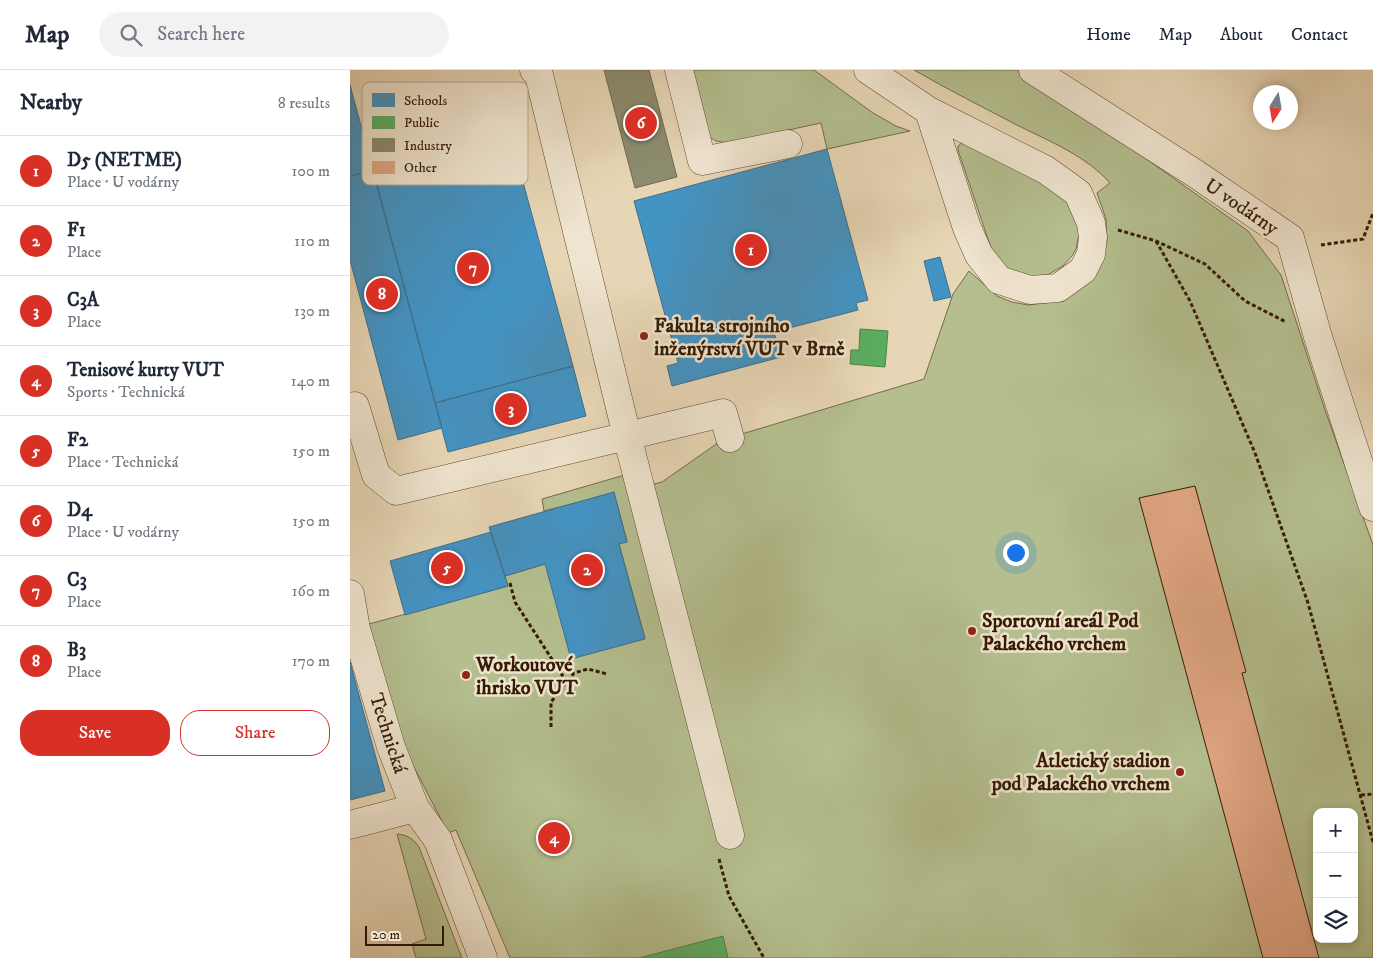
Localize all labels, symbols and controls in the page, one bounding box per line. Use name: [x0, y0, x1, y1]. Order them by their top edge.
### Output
search box: [99, 12, 449, 57]
text: Map: [25, 20, 69, 50]
icon: search: [117, 21, 145, 49]
text: Search here: [157, 23, 245, 46]
text: Home: [1086, 24, 1131, 46]
text: Map: [1159, 24, 1192, 46]
text: About: [1220, 24, 1263, 46]
text: Contact: [1291, 24, 1348, 46]
legend: [362, 82, 528, 185]
north arrow: [1253, 85, 1298, 130]
text: Nearby: [20, 90, 82, 116]
text: Schools: [404, 92, 447, 110]
text: 8 results: [278, 93, 330, 113]
pin: 6: [625, 104, 657, 142]
text: Public: [404, 114, 439, 132]
text: Industry: [404, 137, 452, 155]
text: D5 (NETME): [67, 149, 182, 172]
text: Other: [404, 159, 437, 177]
text: 1: [33, 161, 39, 181]
text: 100 m: [292, 161, 330, 181]
text: Place · U vodárny: [67, 172, 179, 192]
street label: U vodárny: [1199, 173, 1283, 241]
text: F1: [67, 219, 86, 242]
text: 2: [32, 231, 40, 251]
text: 110 m: [294, 231, 330, 251]
pin: 1: [735, 231, 767, 269]
text: Place: [67, 242, 101, 262]
pin: 7: [457, 249, 489, 287]
pin: 8: [366, 275, 398, 313]
text: C3A: [67, 289, 99, 312]
text: 3: [33, 301, 39, 321]
text: 130 m: [294, 301, 330, 321]
text: Place: [67, 312, 101, 332]
place label: Fakulta strojního inženýrství VUT v Brně: [654, 314, 845, 362]
marker: Fakulta strojního inženýrství VUT v Brně: [638, 330, 650, 342]
text: Tenisové kurty VUT: [67, 359, 224, 382]
text: 4: [31, 371, 41, 391]
text: 140 m: [291, 371, 330, 391]
text: Sports · Technická: [67, 382, 185, 402]
pin: 3: [495, 390, 527, 428]
text: F2: [67, 429, 88, 452]
text: 5: [32, 441, 40, 461]
text: 150 m: [292, 441, 330, 461]
text: Place · Technická: [67, 452, 179, 472]
text: D4: [67, 499, 92, 522]
text: 6: [32, 511, 40, 531]
text: 150 m: [292, 511, 330, 531]
text: Place · U vodárny: [67, 522, 179, 542]
your location: [1003, 540, 1029, 566]
pin: 5: [431, 549, 463, 587]
pin: 2: [571, 551, 603, 589]
text: C3: [67, 569, 87, 592]
text: 7: [32, 581, 40, 601]
text: 160 m: [292, 581, 330, 601]
text: Place: [67, 592, 101, 612]
place label: Sportovní areál Pod Palackého vrchem: [982, 609, 1139, 657]
marker: Sportovní areál Pod Palackého vrchem: [966, 625, 978, 637]
text: B3: [67, 639, 86, 662]
text: 8: [32, 651, 40, 671]
text: 170 m: [292, 651, 330, 671]
place label: Workoutové ihrisko VUT: [475, 653, 579, 701]
text: Place: [67, 662, 101, 682]
marker: Workoutové ihrisko VUT: [460, 669, 472, 681]
street label: Technická: [363, 690, 412, 777]
button: Save: [20, 710, 170, 756]
button: Share: [180, 710, 330, 756]
place label: Atletický stadion pod Palackého vrchem: [991, 749, 1171, 797]
marker: Atletický stadion pod Palackého vrchem: [1174, 766, 1186, 778]
map controls: [1313, 808, 1358, 943]
button: +: [1313, 808, 1358, 853]
pin: 4: [538, 819, 570, 857]
button: −: [1313, 853, 1358, 898]
button: layers: [1313, 898, 1358, 943]
scale bar: [365, 923, 444, 946]
text: 20 m: [372, 926, 400, 944]

